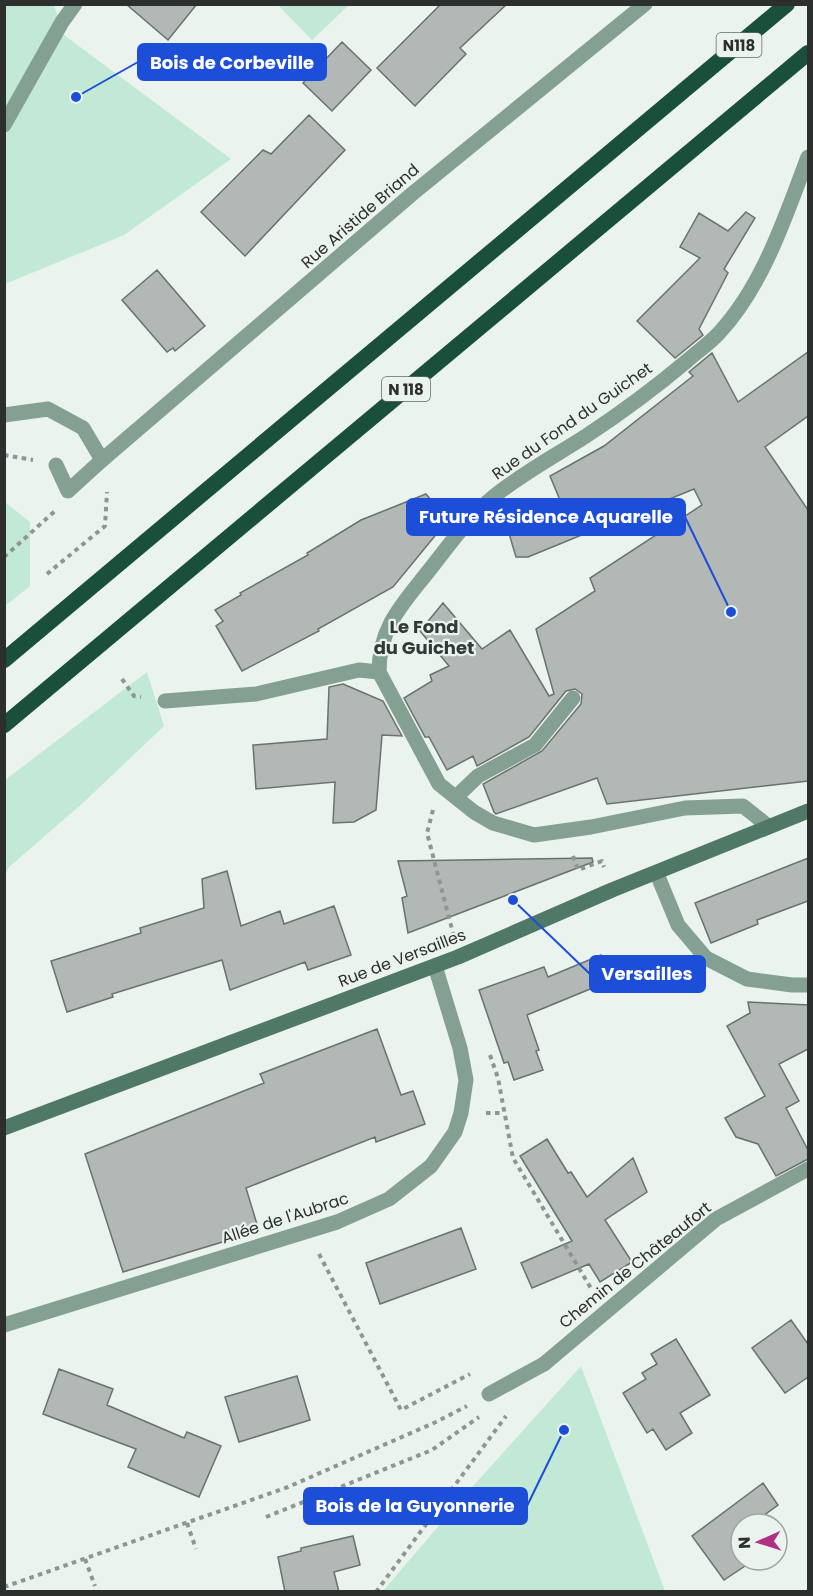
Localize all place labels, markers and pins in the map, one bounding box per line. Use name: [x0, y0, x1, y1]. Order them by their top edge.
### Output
callout: Bois de Corbeville: [138, 44, 326, 80]
callout: Future Résidence Aquarelle: [407, 499, 685, 535]
callout: Versailles: [590, 956, 705, 992]
callout: Bois de la Guyonnerie: [304, 1488, 527, 1524]

